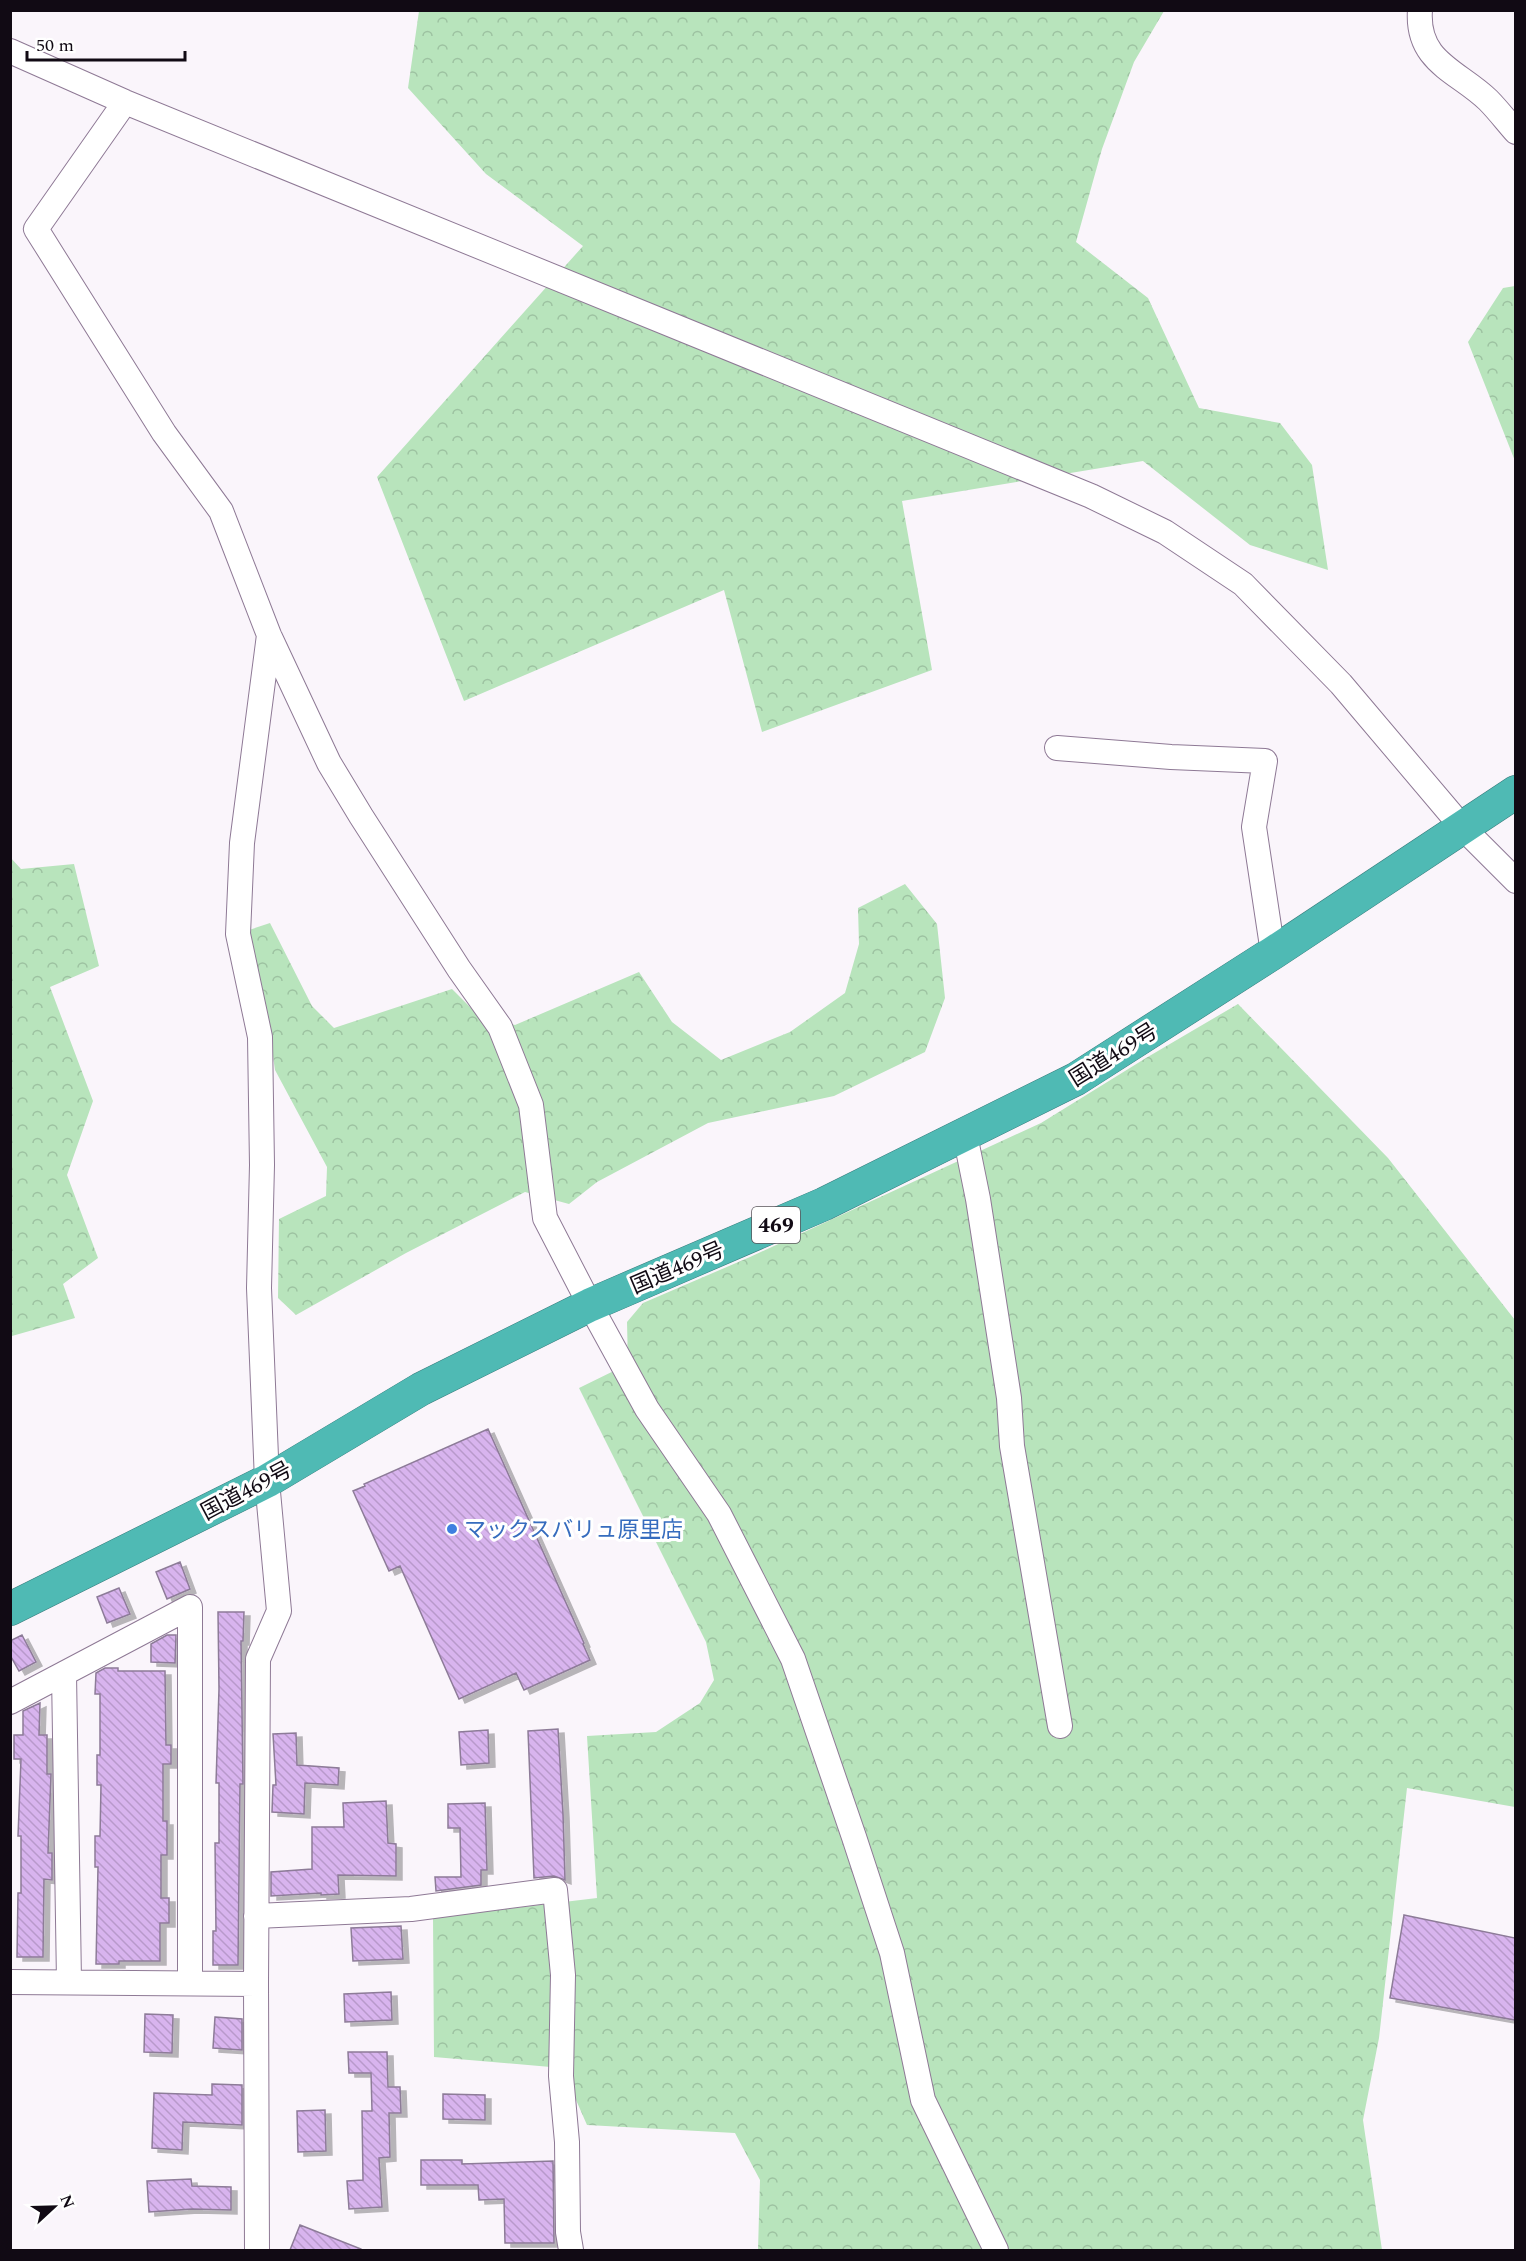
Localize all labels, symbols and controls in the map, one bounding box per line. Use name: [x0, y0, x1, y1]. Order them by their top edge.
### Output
scale bar: [27, 24, 184, 62]
text: 50 m: [36, 32, 74, 59]
street label: 国道469号: [1063, 1015, 1165, 1096]
road number: 469: [752, 1207, 800, 1243]
street label: 国道469号: [626, 1234, 730, 1303]
street label: 国道469号: [195, 1454, 298, 1529]
place label: マックスバリュ原里店: [464, 1514, 683, 1547]
marker: マックスバリュ原里店: [445, 1522, 459, 1536]
north arrow: [24, 2177, 84, 2237]
text: N: [53, 2191, 81, 2212]

